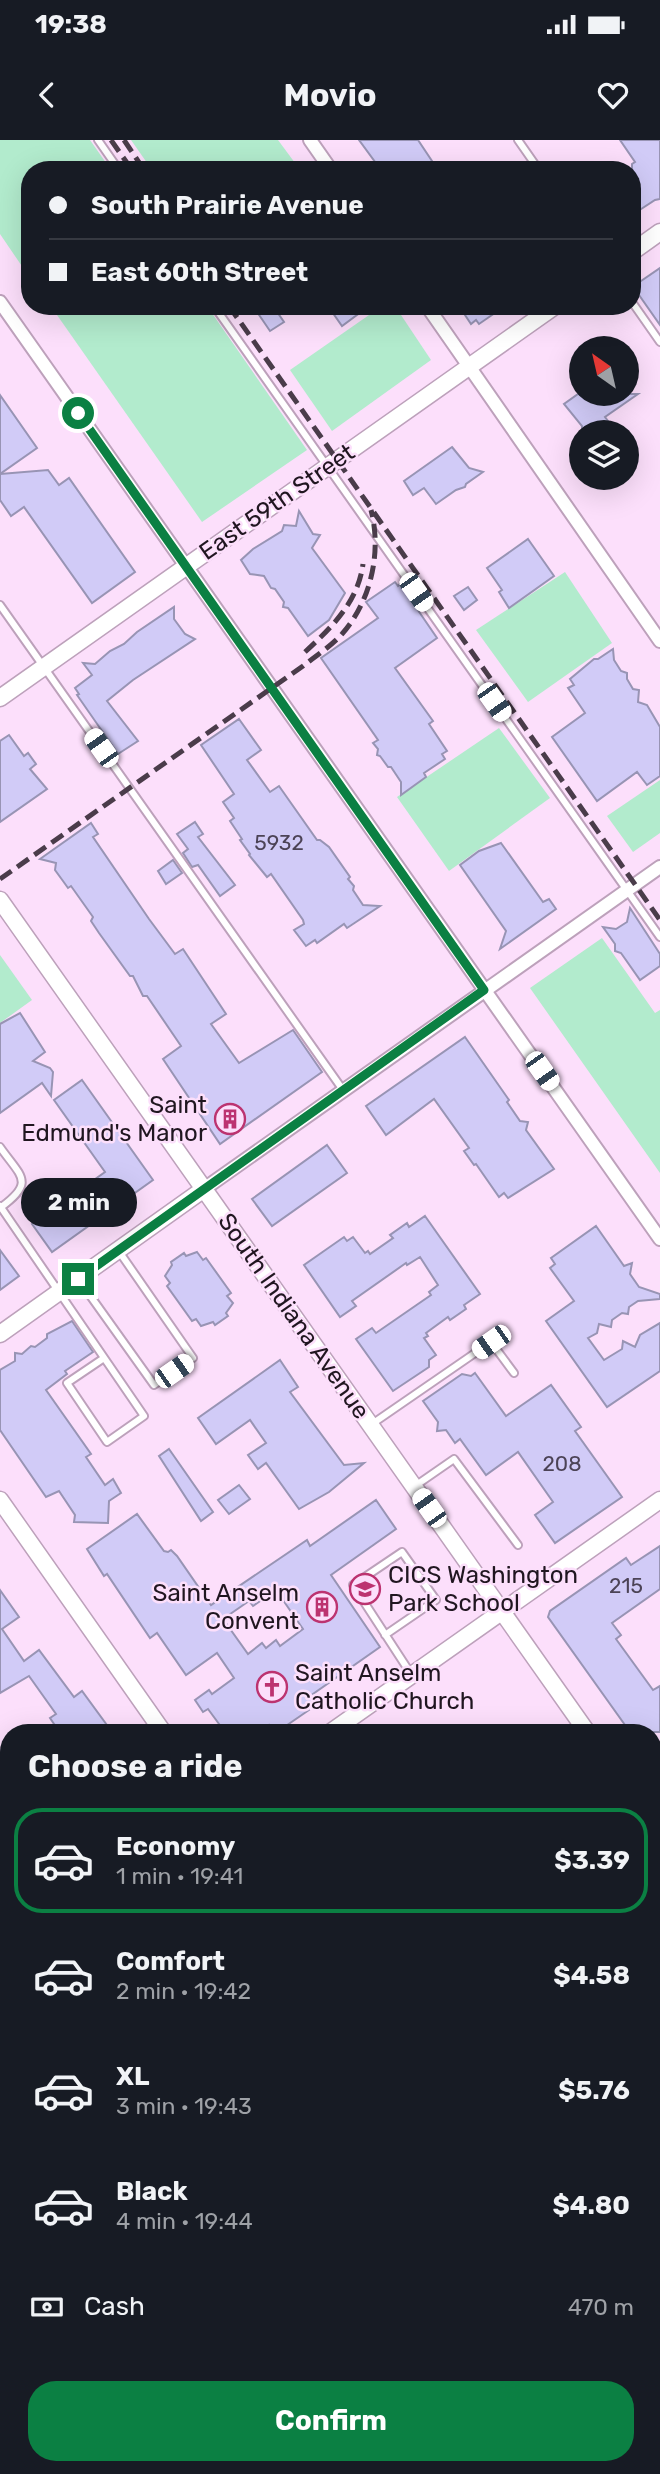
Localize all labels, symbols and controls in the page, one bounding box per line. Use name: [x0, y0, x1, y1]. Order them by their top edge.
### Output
text: 19:38: [35, 9, 107, 40]
icon: back: [28, 76, 66, 114]
text: Movio: [283, 76, 377, 114]
icon: heart: [594, 76, 632, 114]
text: South Prairie Avenue: [91, 190, 364, 221]
text: East 60th Street: [91, 257, 308, 288]
north arrow: [569, 336, 639, 406]
map controls: [569, 336, 639, 490]
route start: [62, 397, 94, 429]
button: layers: [569, 420, 639, 490]
street label: East 59th Street: [194, 438, 360, 566]
car: [396, 569, 437, 615]
car: [474, 679, 515, 725]
car: [81, 725, 122, 771]
house number: 5932: [254, 830, 304, 855]
car: [522, 1048, 563, 1094]
place label: Saint Edmund's Manor: [21, 1091, 207, 1147]
building icon: Saint Edmund's Manor: [213, 1102, 247, 1136]
callout: 2 min: [20, 1178, 136, 1226]
text: 2 min: [48, 1188, 110, 1216]
street label: South Indiana Avenue: [212, 1208, 376, 1424]
route end: [62, 1263, 94, 1295]
car: [468, 1321, 515, 1363]
car: [151, 1350, 198, 1392]
house number: 208: [542, 1451, 582, 1476]
car: [409, 1485, 450, 1531]
place label: CICS Washington Park School: [388, 1561, 578, 1617]
school or university icon: CICS Washington Park School: [348, 1572, 382, 1606]
house number: 215: [609, 1573, 643, 1598]
place label: Saint Anselm Convent: [153, 1579, 299, 1635]
building icon: Saint Anselm Convent: [305, 1590, 339, 1624]
place label: Saint Anselm Catholic Church: [295, 1659, 474, 1715]
church icon: Saint Anselm Catholic Church: [255, 1670, 289, 1704]
text: Choose a ride: [28, 1747, 242, 1785]
icon: car: [32, 1829, 95, 1892]
text: Economy: [116, 1831, 235, 1862]
text: $3.39: [554, 1845, 630, 1876]
text: 1 min · 19:41: [116, 1862, 243, 1890]
icon: car: [32, 1944, 95, 2007]
text: Comfort: [116, 1946, 225, 1977]
text: $4.58: [553, 1960, 630, 1991]
text: 2 min · 19:42: [116, 1977, 251, 2005]
icon: car: [32, 2059, 95, 2122]
text: XL: [116, 2061, 149, 2092]
text: $5.76: [558, 2075, 630, 2106]
text: 3 min · 19:43: [116, 2092, 252, 2120]
icon: car: [32, 2174, 95, 2237]
text: Black: [116, 2176, 188, 2207]
text: $4.80: [553, 2190, 630, 2221]
text: 4 min · 19:44: [116, 2207, 253, 2235]
icon: cash: [28, 2288, 66, 2326]
text: Cash: [84, 2291, 145, 2322]
text: 470 m: [568, 2293, 634, 2321]
button: Confirm: [28, 2381, 634, 2461]

